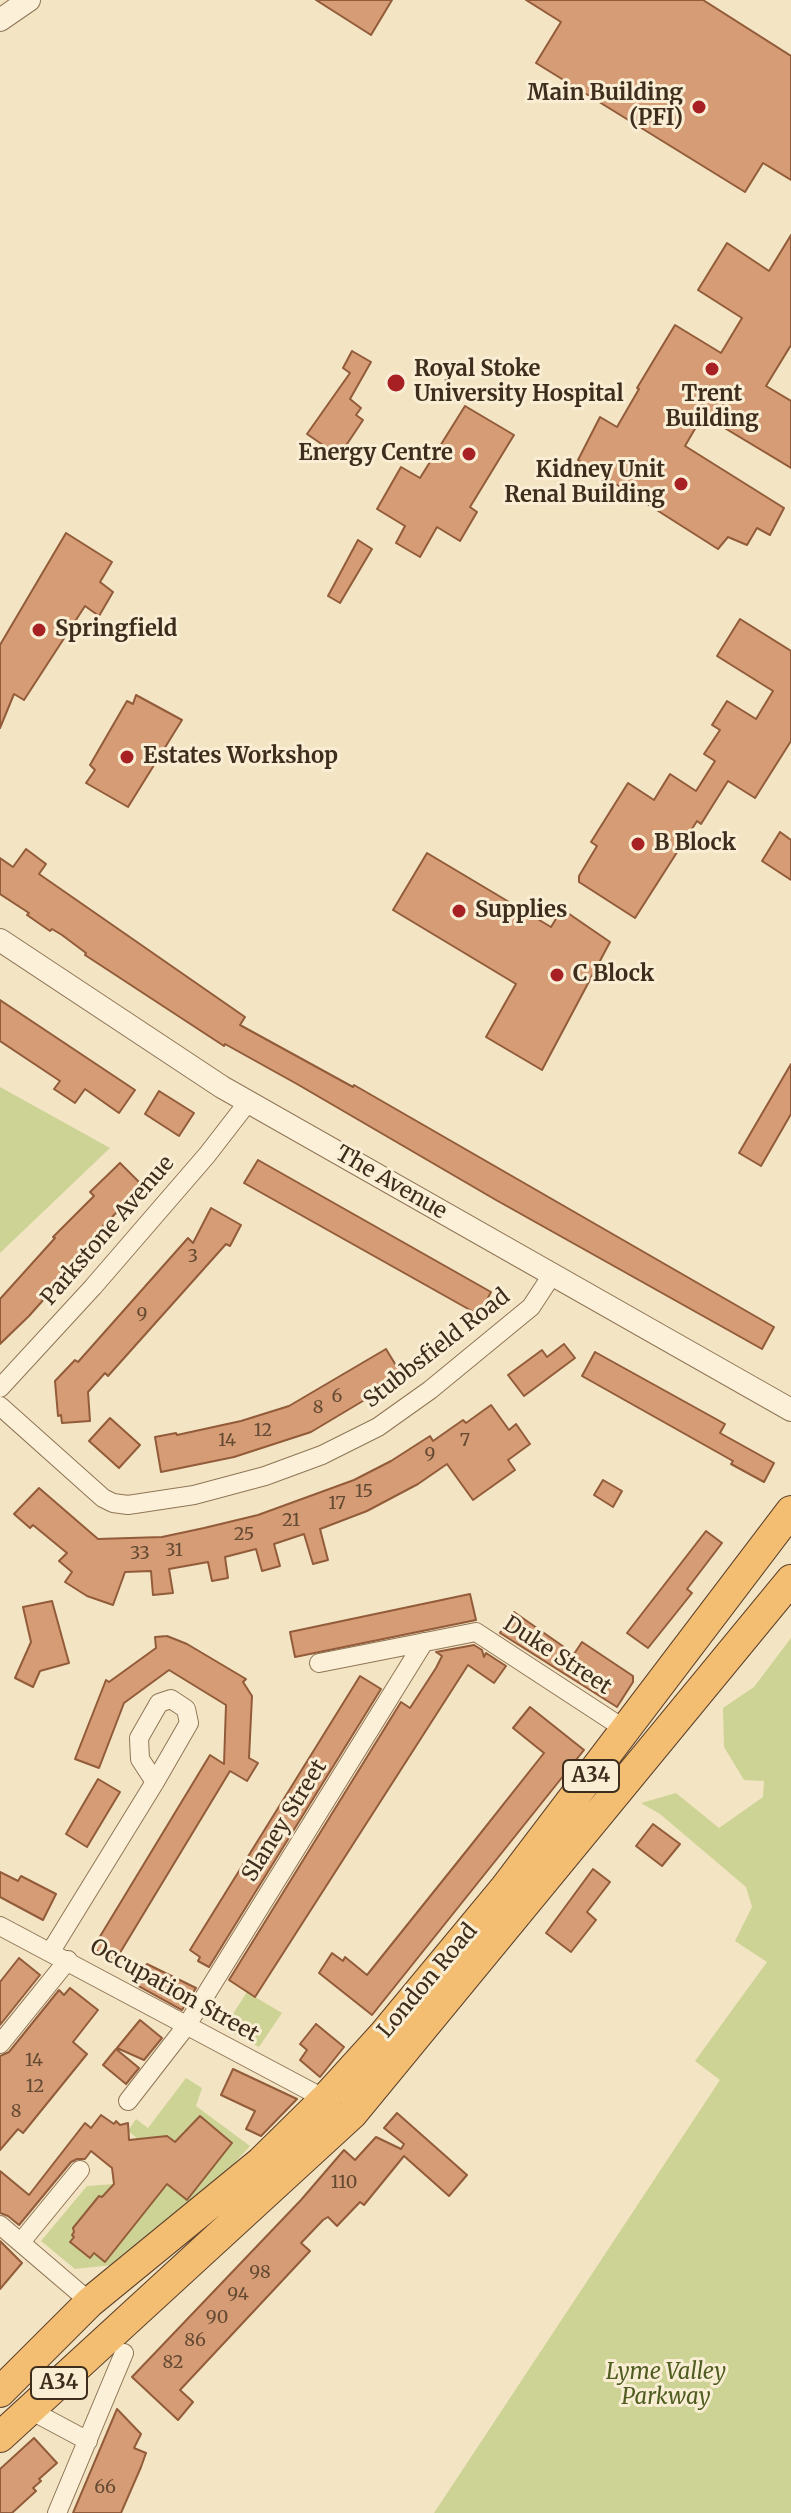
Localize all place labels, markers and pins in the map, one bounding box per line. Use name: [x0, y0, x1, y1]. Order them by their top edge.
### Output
place label: Main Building (PFI): [527, 81, 683, 132]
marker: Main Building (PFI): [690, 98, 708, 116]
place label: Royal Stoke University Hospital: [414, 357, 624, 408]
marker: Trent Building: [703, 360, 721, 378]
marker: Royal Stoke University Hospital: [385, 372, 407, 394]
place label: Trent Building: [665, 382, 759, 434]
place label: Energy Centre: [298, 441, 453, 467]
marker: Energy Centre: [460, 445, 478, 463]
place label: Kidney Unit Renal Building: [504, 458, 665, 510]
marker: Kidney Unit Renal Building: [672, 475, 690, 493]
place label: Springfield: [55, 617, 177, 643]
marker: Springfield: [30, 621, 48, 639]
place label: Estates Workshop: [143, 744, 338, 770]
marker: Estates Workshop: [118, 748, 136, 766]
place label: B Block: [654, 831, 736, 857]
marker: B Block: [629, 835, 647, 853]
place label: Supplies: [475, 898, 567, 924]
marker: Supplies: [450, 902, 468, 920]
place label: C Block: [573, 962, 654, 988]
marker: C Block: [548, 966, 566, 984]

